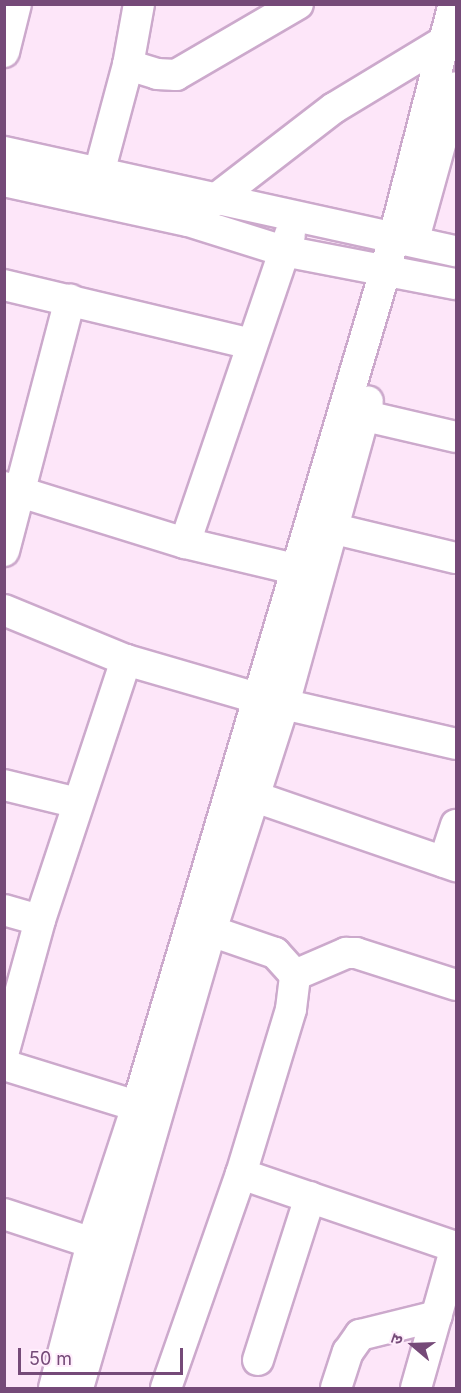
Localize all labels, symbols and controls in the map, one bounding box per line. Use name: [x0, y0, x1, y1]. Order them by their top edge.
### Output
north arrow: [383, 1315, 443, 1375]
text: उ: [385, 1331, 407, 1347]
scale bar: [21, 1336, 186, 1374]
text: 50 m: [29, 1348, 72, 1369]

